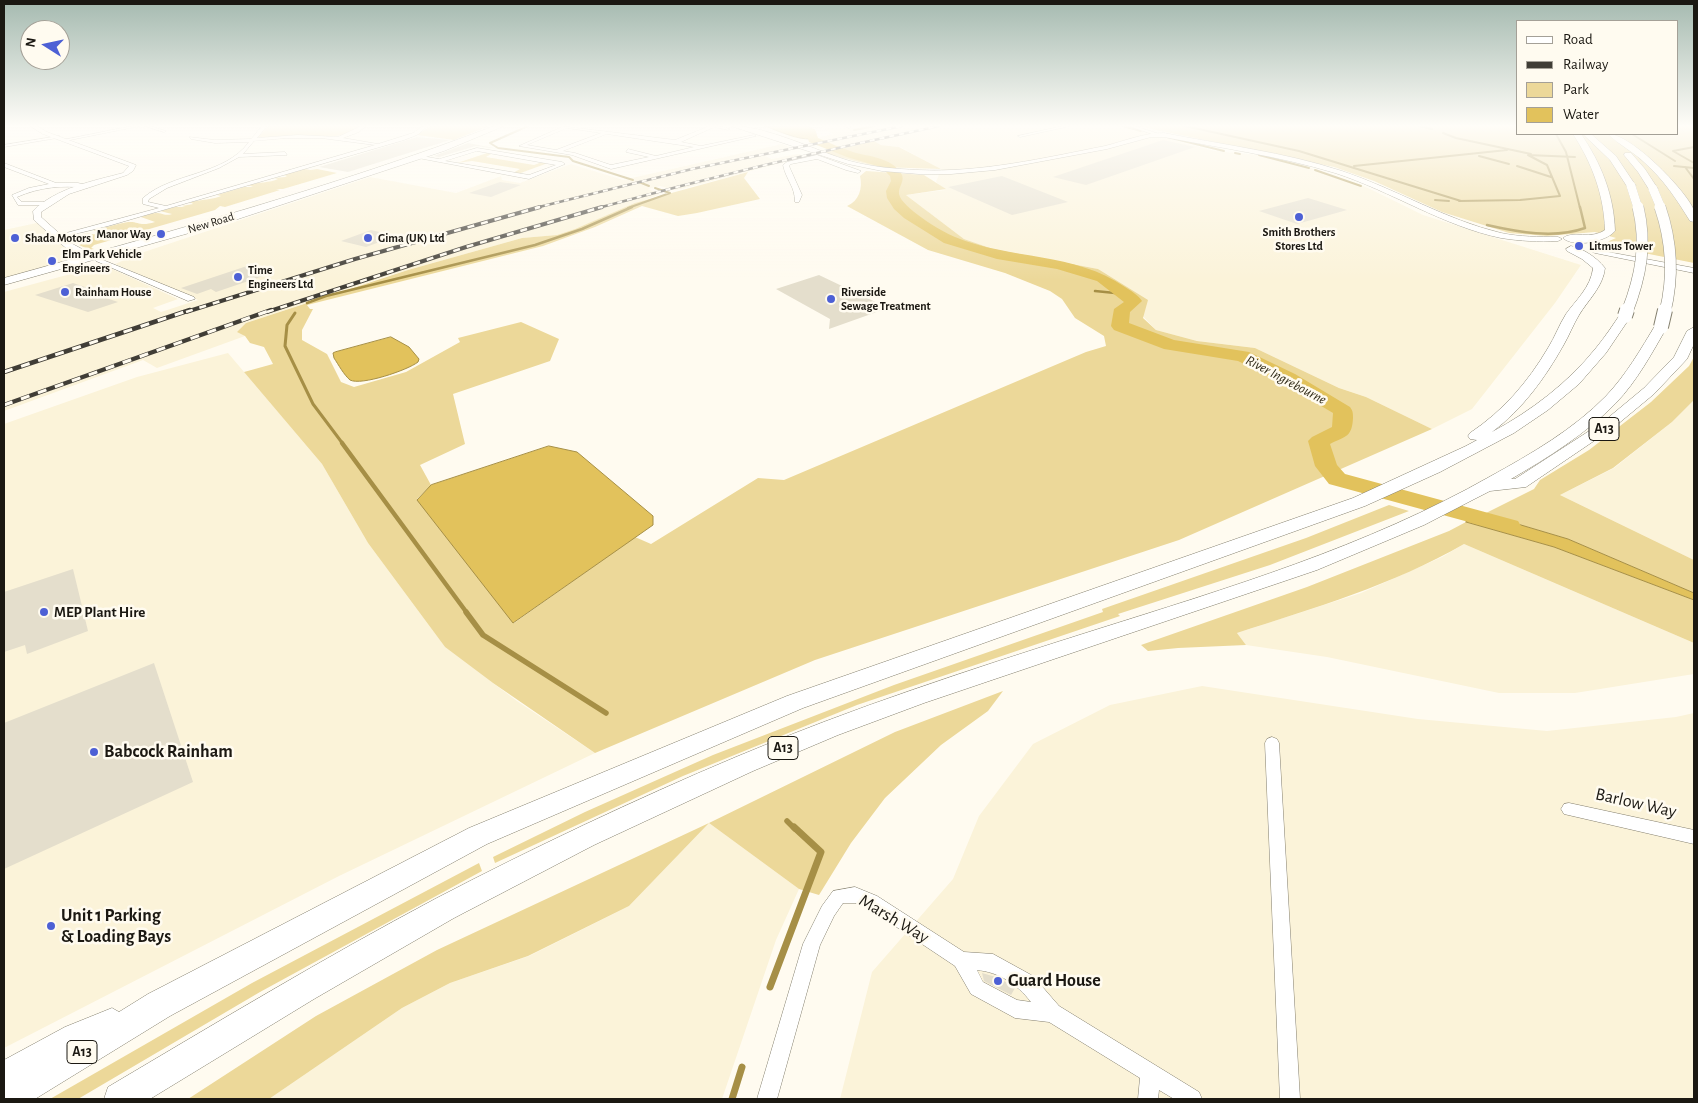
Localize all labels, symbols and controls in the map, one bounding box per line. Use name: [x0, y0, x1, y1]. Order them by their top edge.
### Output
north arrow: [20, 20, 70, 70]
legend: [1516, 20, 1678, 135]
text: Road: [1563, 32, 1593, 47]
text: N: [23, 37, 39, 49]
text: Railway: [1563, 57, 1608, 72]
text: Park: [1563, 82, 1589, 97]
text: Water: [1563, 107, 1599, 122]
street label: New Road: [186, 209, 236, 237]
marker: Smith Brothers Stores Ltd: [1293, 211, 1305, 223]
place label: Smith Brothers Stores Ltd: [1263, 225, 1335, 253]
place label: Manor Way: [96, 227, 151, 241]
marker: Manor Way: [155, 228, 167, 240]
place label: Shada Motors: [25, 231, 91, 245]
place label: Gima (UK) Ltd: [378, 231, 445, 245]
marker: Shada Motors: [9, 232, 21, 244]
marker: Gima (UK) Ltd: [362, 232, 374, 244]
place label: Litmus Tower: [1589, 239, 1653, 253]
marker: Litmus Tower: [1573, 240, 1585, 252]
place label: Elm Park Vehicle Engineers: [62, 247, 142, 275]
marker: Elm Park Vehicle Engineers: [46, 255, 58, 267]
place label: Time Engineers Ltd: [248, 263, 313, 291]
marker: Time Engineers Ltd: [232, 271, 244, 283]
place label: Rainham House: [75, 285, 151, 299]
place label: Riverside Sewage Treatment: [841, 285, 931, 313]
marker: Rainham House: [59, 286, 71, 298]
marker: Riverside Sewage Treatment: [825, 293, 837, 305]
water label: River Ingrebourne: [1243, 352, 1329, 408]
road number: A13: [1589, 418, 1619, 440]
place label: MEP Plant Hire: [54, 603, 145, 621]
marker: MEP Plant Hire: [38, 606, 50, 618]
road number: A13: [768, 736, 798, 760]
place label: Babcock Rainham: [104, 741, 233, 763]
marker: Babcock Rainham: [88, 746, 100, 758]
street label: Barlow Way: [1593, 783, 1679, 823]
street label: Marsh Way: [855, 890, 933, 948]
place label: Unit 1 Parking & Loading Bays: [61, 905, 171, 948]
marker: Unit 1 Parking & Loading Bays: [45, 920, 57, 932]
place label: Guard House: [1008, 970, 1101, 992]
marker: Guard House: [992, 975, 1004, 987]
road number: A13: [67, 1040, 97, 1064]

